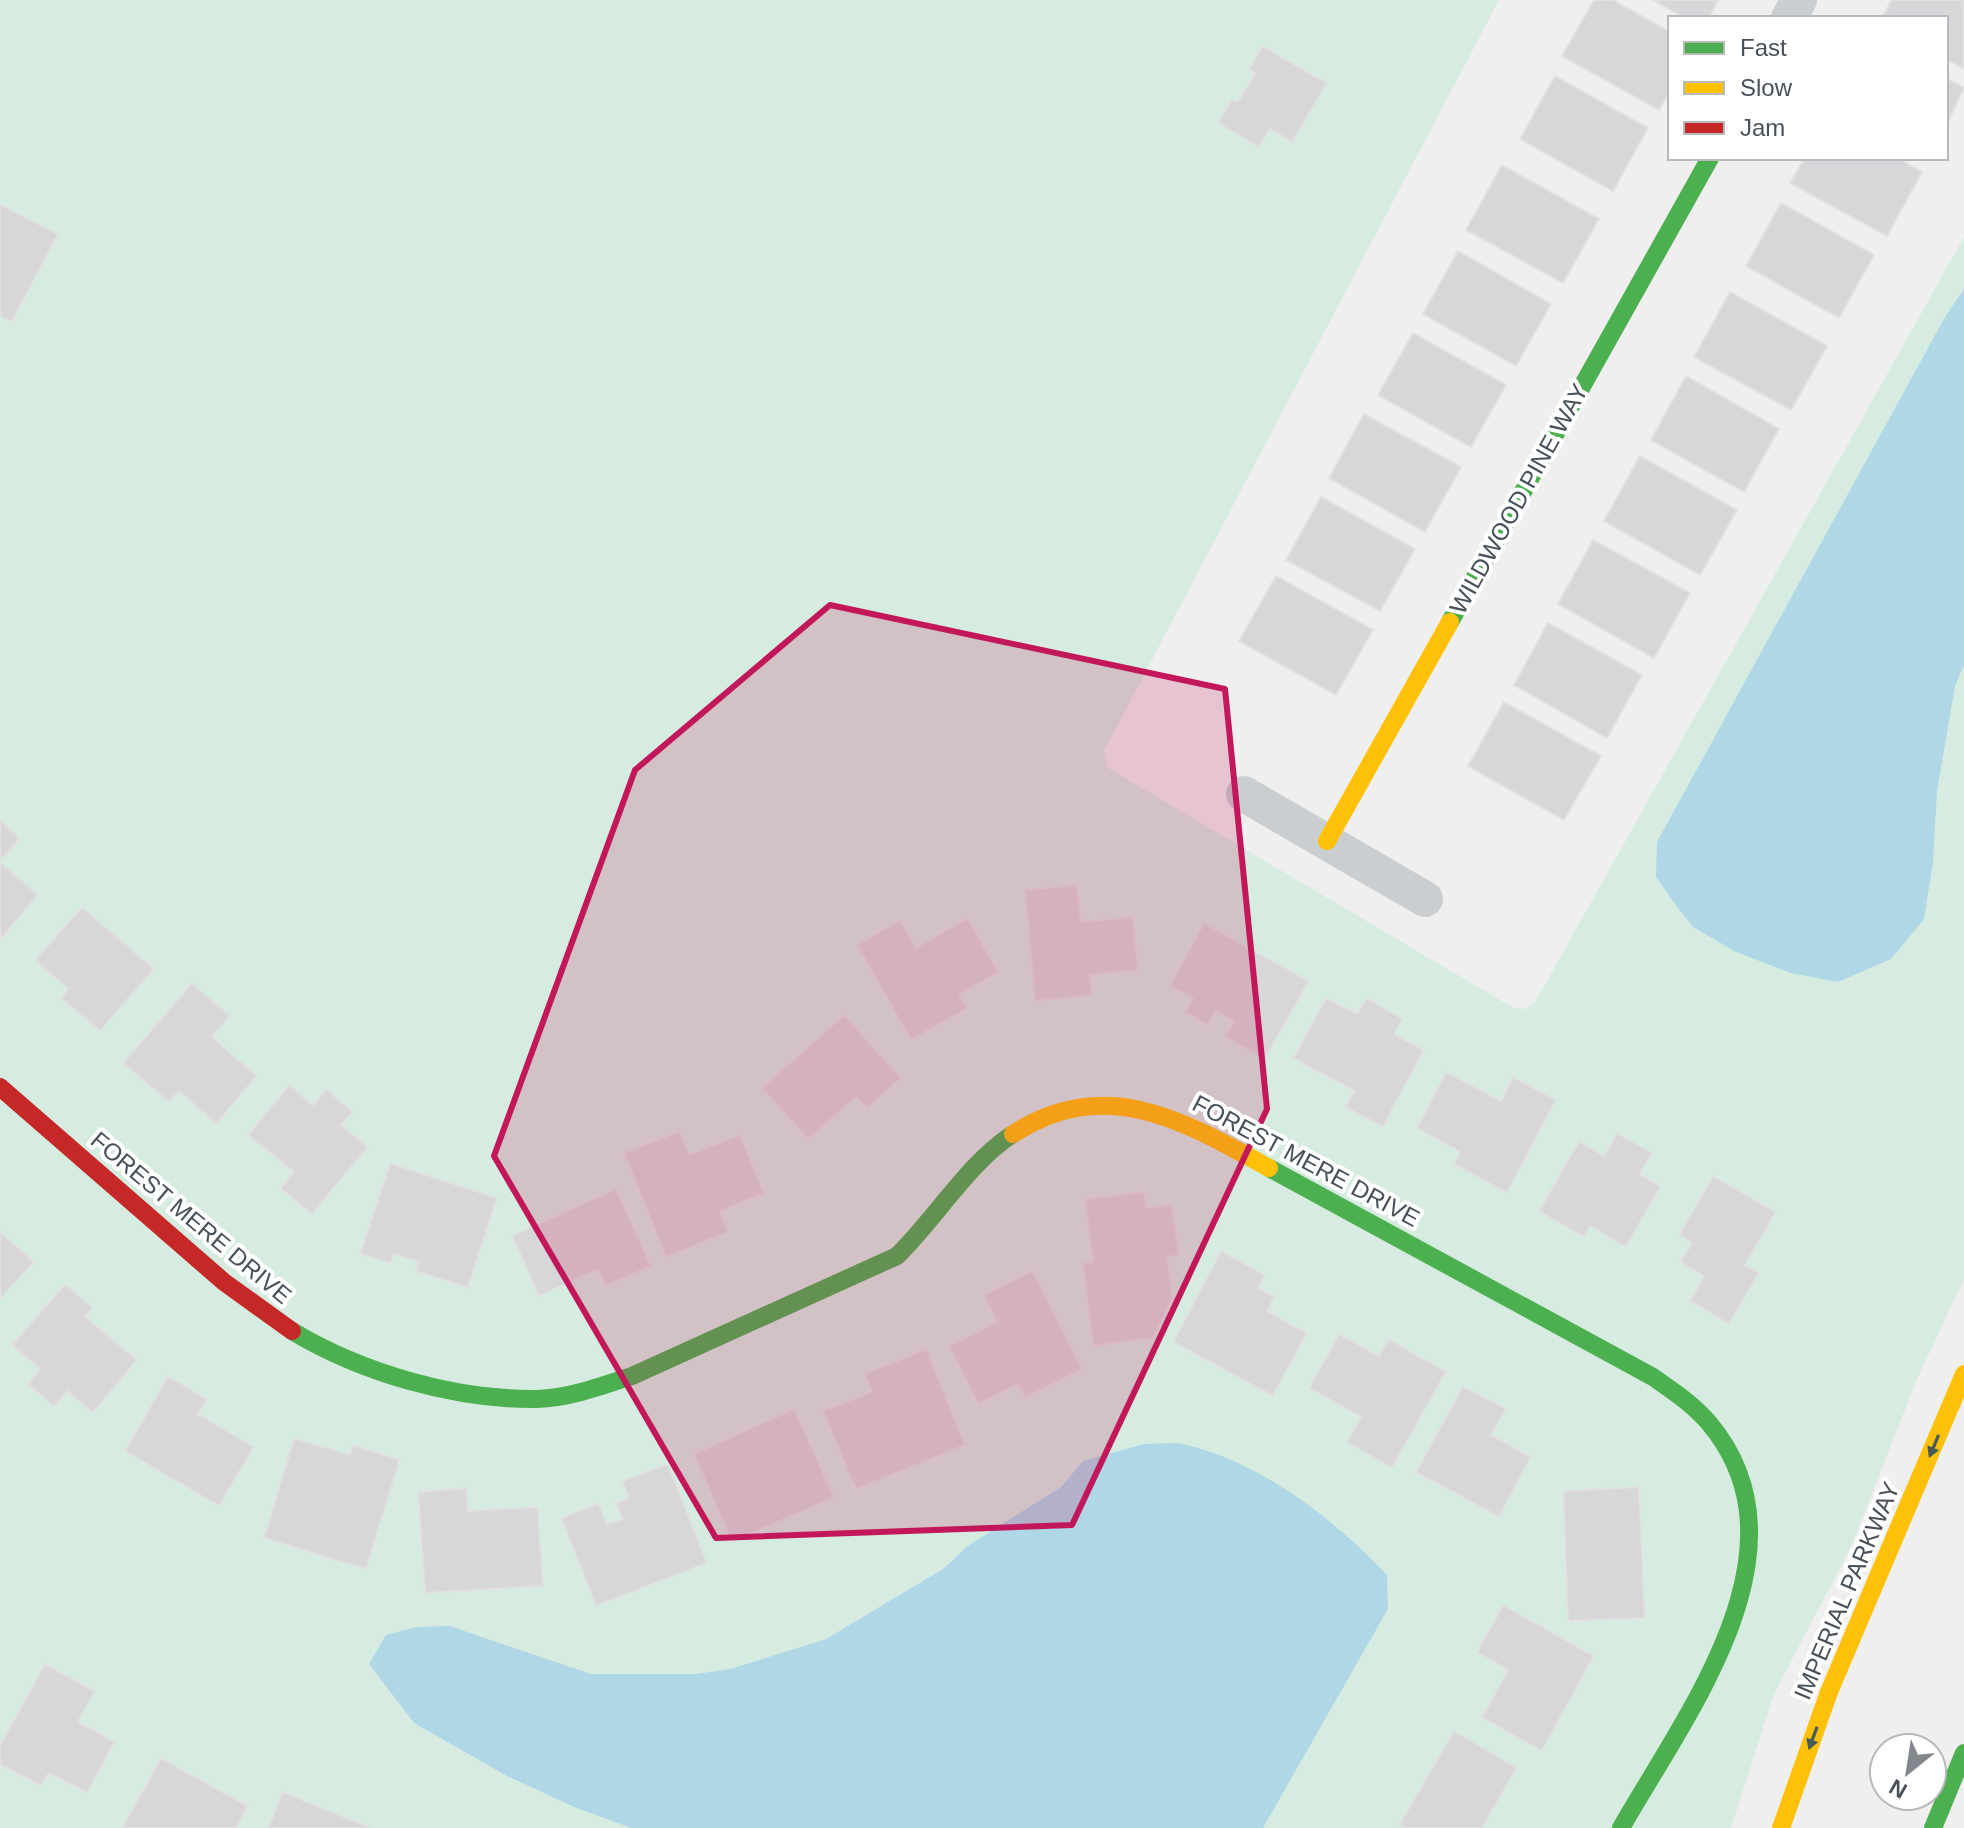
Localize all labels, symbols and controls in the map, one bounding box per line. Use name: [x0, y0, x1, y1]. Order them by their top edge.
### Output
legend: [1668, 16, 1948, 160]
text: Fast: [1740, 34, 1787, 61]
text: Slow: [1740, 74, 1793, 101]
text: Jam: [1740, 114, 1785, 141]
street label: WILDWOOD PINE WAY: [1444, 379, 1593, 618]
street label: FOREST MERE DRIVE: [1188, 1089, 1424, 1232]
street label: FOREST MERE DRIVE: [86, 1126, 297, 1309]
one-way arrow: [1927, 1434, 1940, 1458]
street label: IMPERIAL PARKWAY: [1789, 1478, 1905, 1703]
one-way arrow: [1806, 1726, 1819, 1750]
north arrow: [1868, 1732, 1948, 1812]
text: N: [1885, 1774, 1911, 1804]

